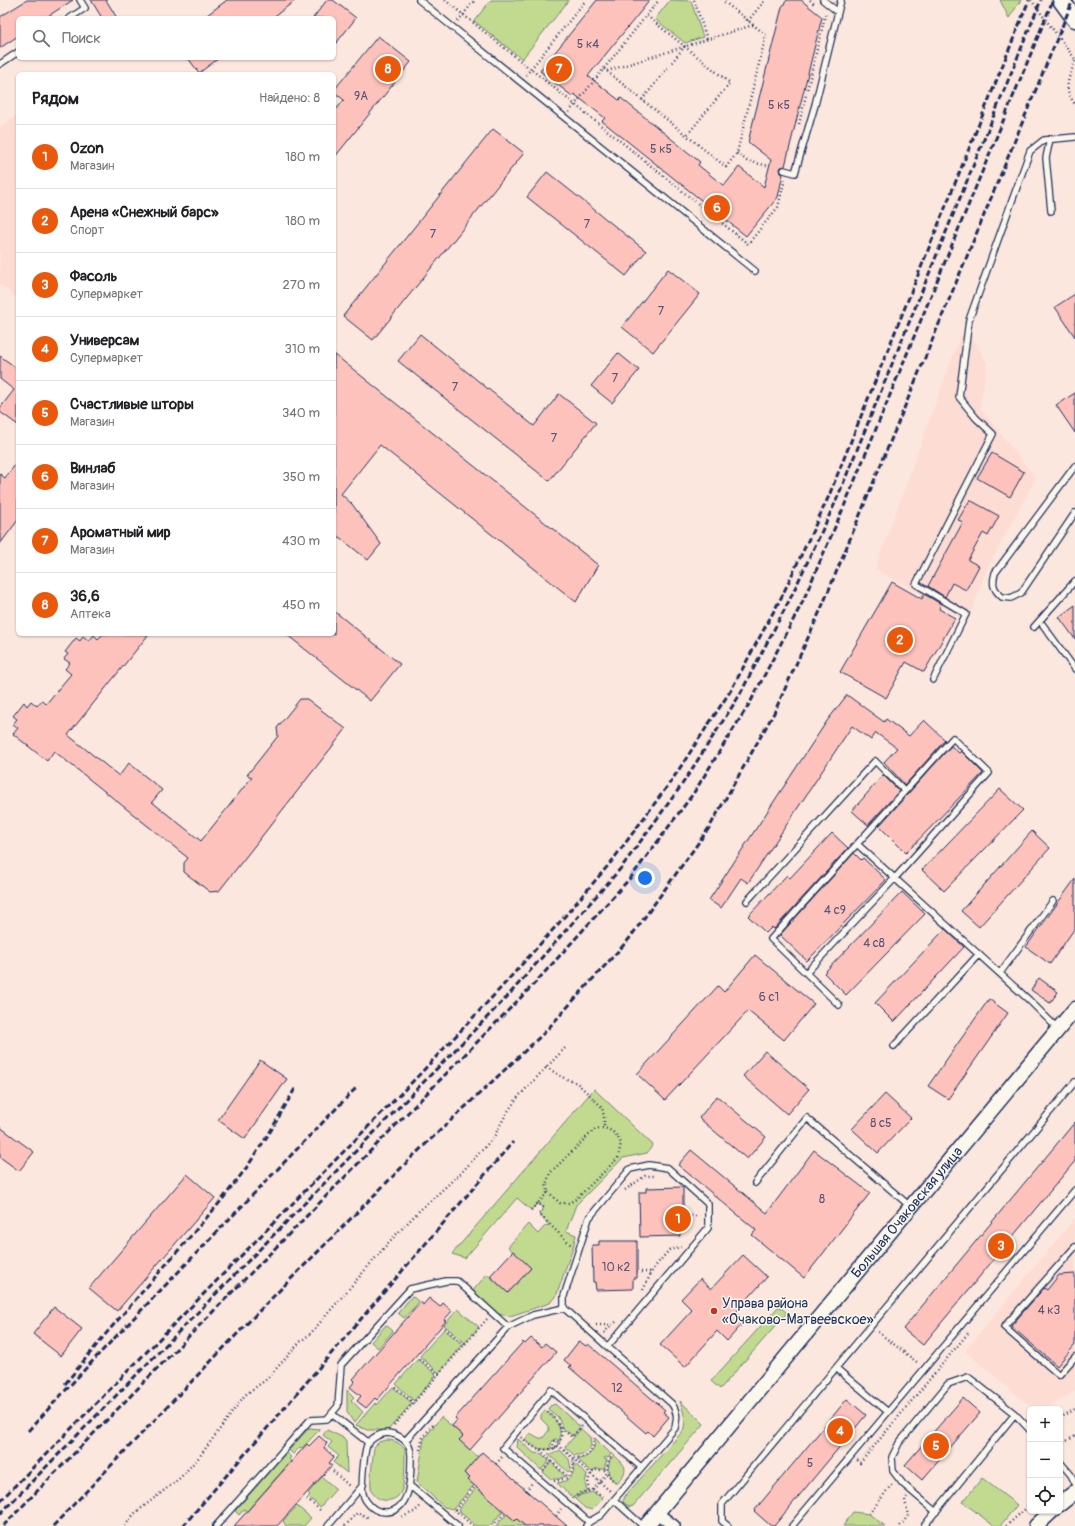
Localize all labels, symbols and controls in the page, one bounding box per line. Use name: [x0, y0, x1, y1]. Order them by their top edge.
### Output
search box: [16, 16, 336, 60]
icon: search: [30, 27, 52, 49]
text: Поиск: [62, 29, 101, 48]
house number: 5 к4: [577, 37, 599, 52]
pin: 8: [375, 54, 401, 84]
pin: 7: [546, 54, 572, 84]
text: Рядом: [32, 88, 79, 109]
house number: 9А: [354, 89, 368, 104]
text: Найдено: 8: [259, 90, 320, 106]
house number: 5 к5: [768, 98, 790, 113]
text: Ozon: [70, 139, 104, 158]
house number: 5 к5: [650, 142, 672, 157]
text: 1: [42, 149, 48, 165]
text: 180 m: [285, 149, 320, 165]
text: Магазин: [70, 158, 114, 174]
pin: 6: [704, 193, 730, 223]
text: Арена «Снежный барс»: [70, 203, 219, 222]
text: 2: [41, 213, 49, 229]
text: 180 m: [285, 213, 320, 229]
house number: 7: [584, 217, 591, 232]
text: Спорт: [70, 222, 104, 238]
house number: 7: [430, 227, 437, 242]
text: Фасоль: [70, 267, 118, 286]
text: 3: [41, 277, 49, 293]
text: 270 m: [283, 277, 320, 293]
text: Супермаркет: [70, 286, 143, 302]
house number: 7: [658, 304, 665, 319]
text: Универсам: [70, 331, 140, 350]
text: 4: [41, 341, 49, 357]
text: 310 m: [284, 341, 320, 357]
text: Супермаркет: [70, 350, 143, 366]
house number: 7: [612, 371, 619, 386]
house number: 7: [452, 380, 459, 395]
text: Счастливые шторы: [70, 395, 194, 414]
text: 5: [41, 405, 49, 421]
text: 340 m: [282, 405, 320, 421]
text: Магазин: [70, 414, 114, 430]
house number: 7: [551, 431, 558, 446]
text: Винлаб: [70, 459, 116, 478]
text: 6: [41, 469, 49, 485]
text: 350 m: [282, 469, 320, 485]
text: Магазин: [70, 478, 114, 494]
text: Ароматный мир: [70, 523, 170, 542]
text: 7: [42, 533, 48, 549]
text: 430 m: [282, 533, 320, 549]
text: Магазин: [70, 542, 114, 558]
text: 36,6: [70, 587, 100, 606]
text: 8: [42, 597, 48, 613]
text: 450 m: [282, 597, 320, 613]
text: Аптека: [70, 606, 111, 622]
pin: 2: [887, 625, 913, 655]
your location: [635, 868, 655, 888]
house number: 4 с9: [824, 903, 846, 918]
house number: 4 с8: [863, 936, 885, 951]
house number: 6 с1: [759, 990, 779, 1005]
house number: 8 с5: [870, 1116, 892, 1131]
street label: Большая Очаковская улица: [848, 1143, 966, 1281]
house number: 8: [819, 1192, 825, 1207]
pin: 1: [665, 1204, 691, 1234]
pin: 3: [988, 1231, 1014, 1261]
house number: 10 к2: [602, 1260, 630, 1275]
place label: Управа района «Очаково-Матвеевское»: [722, 1295, 874, 1328]
house number: 4 к3: [1038, 1303, 1061, 1318]
marker: Управа района «Очаково-Матвеевское»: [709, 1306, 719, 1316]
house number: 12: [611, 1381, 623, 1396]
map controls: [1027, 1406, 1063, 1514]
button: +: [1027, 1406, 1063, 1442]
pin: 4: [827, 1416, 853, 1446]
pin: 5: [923, 1431, 949, 1461]
button: −: [1027, 1442, 1063, 1478]
house number: 5: [807, 1456, 813, 1471]
button: locate: [1027, 1478, 1063, 1514]

